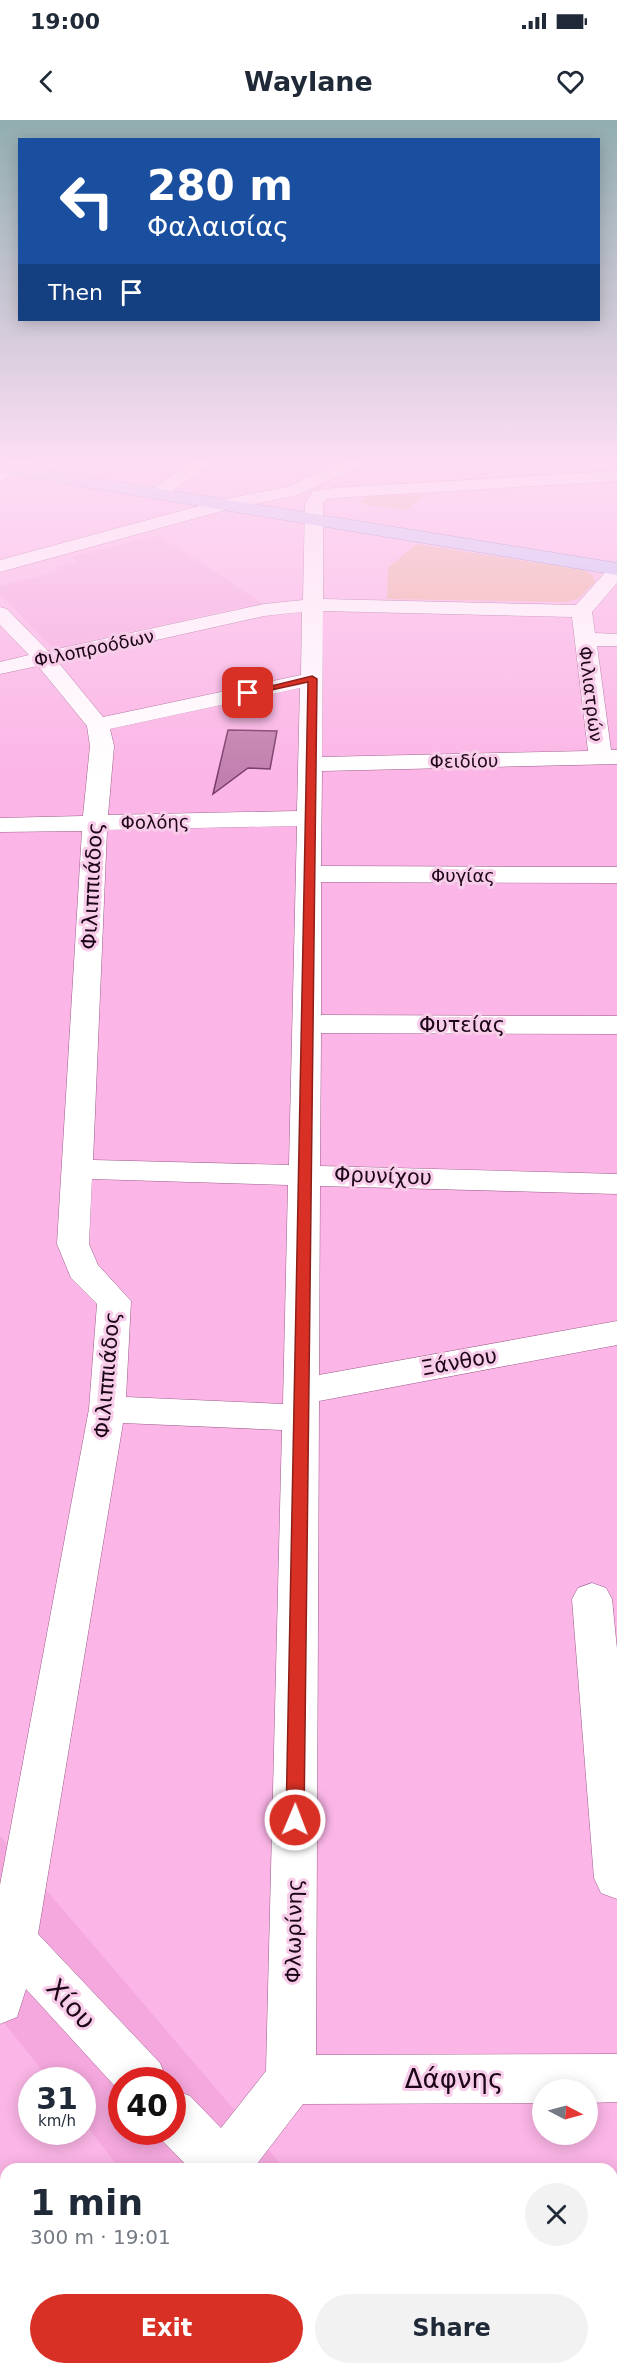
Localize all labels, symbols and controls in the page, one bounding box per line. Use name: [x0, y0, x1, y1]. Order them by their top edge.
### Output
text: 19:00: [30, 9, 100, 34]
icon: back: [30, 65, 63, 98]
icon: heart: [554, 65, 587, 98]
text: Waylane: [244, 66, 373, 97]
text: 280 m: [147, 161, 293, 210]
icon: left: [48, 162, 126, 240]
text: Φαλαισίας: [147, 211, 289, 242]
icon: arrive: [115, 276, 148, 309]
text: Then: [48, 280, 103, 305]
street label: Φιλοπροόδων: [32, 625, 156, 671]
street label: Φιλιατρών: [575, 645, 607, 743]
pin: [222, 667, 273, 718]
icon: arrive: [231, 676, 264, 709]
street label: Φειδίου: [430, 750, 498, 772]
street label: Φολόης: [120, 811, 190, 833]
street label: Φιλιππιάδος: [77, 822, 107, 950]
street label: Φυγίας: [431, 865, 495, 886]
street label: Φυτείας: [419, 1013, 505, 1037]
street label: Φρυνίχου: [334, 1162, 432, 1190]
street label: Φιλιππιάδος: [89, 1310, 125, 1440]
street label: Ξάνθου: [419, 1344, 499, 1380]
position arrow: [263, 1788, 327, 1852]
street label: Φλωρίνης: [281, 1879, 307, 1983]
street label: Χίου: [40, 1973, 102, 2035]
street label: Δάφνης: [405, 2064, 503, 2094]
speed limit sign: 40: [108, 2067, 186, 2145]
north arrow: [532, 2079, 598, 2145]
map controls: [532, 2079, 598, 2145]
text: 31: [36, 2081, 78, 2116]
text: km/h: [38, 2112, 76, 2130]
text: 1 min: [30, 2182, 143, 2223]
button: close: [525, 2183, 588, 2246]
text: 300 m · 19:01: [30, 2225, 171, 2249]
button: Exit: [30, 2294, 303, 2363]
button: Share: [315, 2294, 588, 2363]

